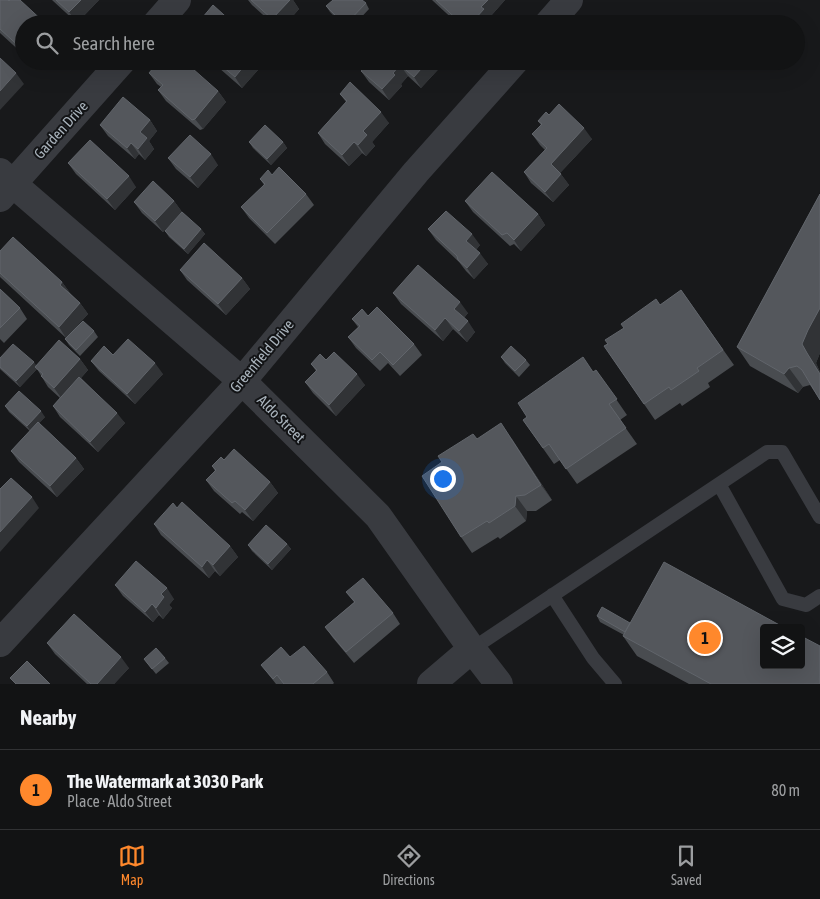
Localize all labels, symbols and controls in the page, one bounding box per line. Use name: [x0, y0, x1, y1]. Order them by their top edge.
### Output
search box: [15, 15, 805, 70]
icon: search: [33, 29, 61, 57]
text: Search here: [73, 32, 155, 54]
street label: Garden Drive: [30, 97, 91, 162]
street label: Greenfield Drive: [226, 316, 297, 396]
street label: Aldo Street: [254, 391, 309, 446]
your location: [430, 466, 456, 492]
pin: 1: [689, 619, 721, 657]
map controls: [760, 624, 805, 669]
button: layers: [760, 624, 805, 669]
text: Nearby: [20, 705, 76, 729]
text: The Watermark at 3030 Park: [67, 770, 263, 792]
text: 1: [32, 781, 40, 799]
text: 80 m: [771, 781, 800, 799]
text: Place · Aldo Street: [67, 792, 172, 810]
tab: Map: [118, 842, 146, 888]
tab: Directions: [382, 842, 435, 888]
tab: Saved: [671, 842, 702, 888]

